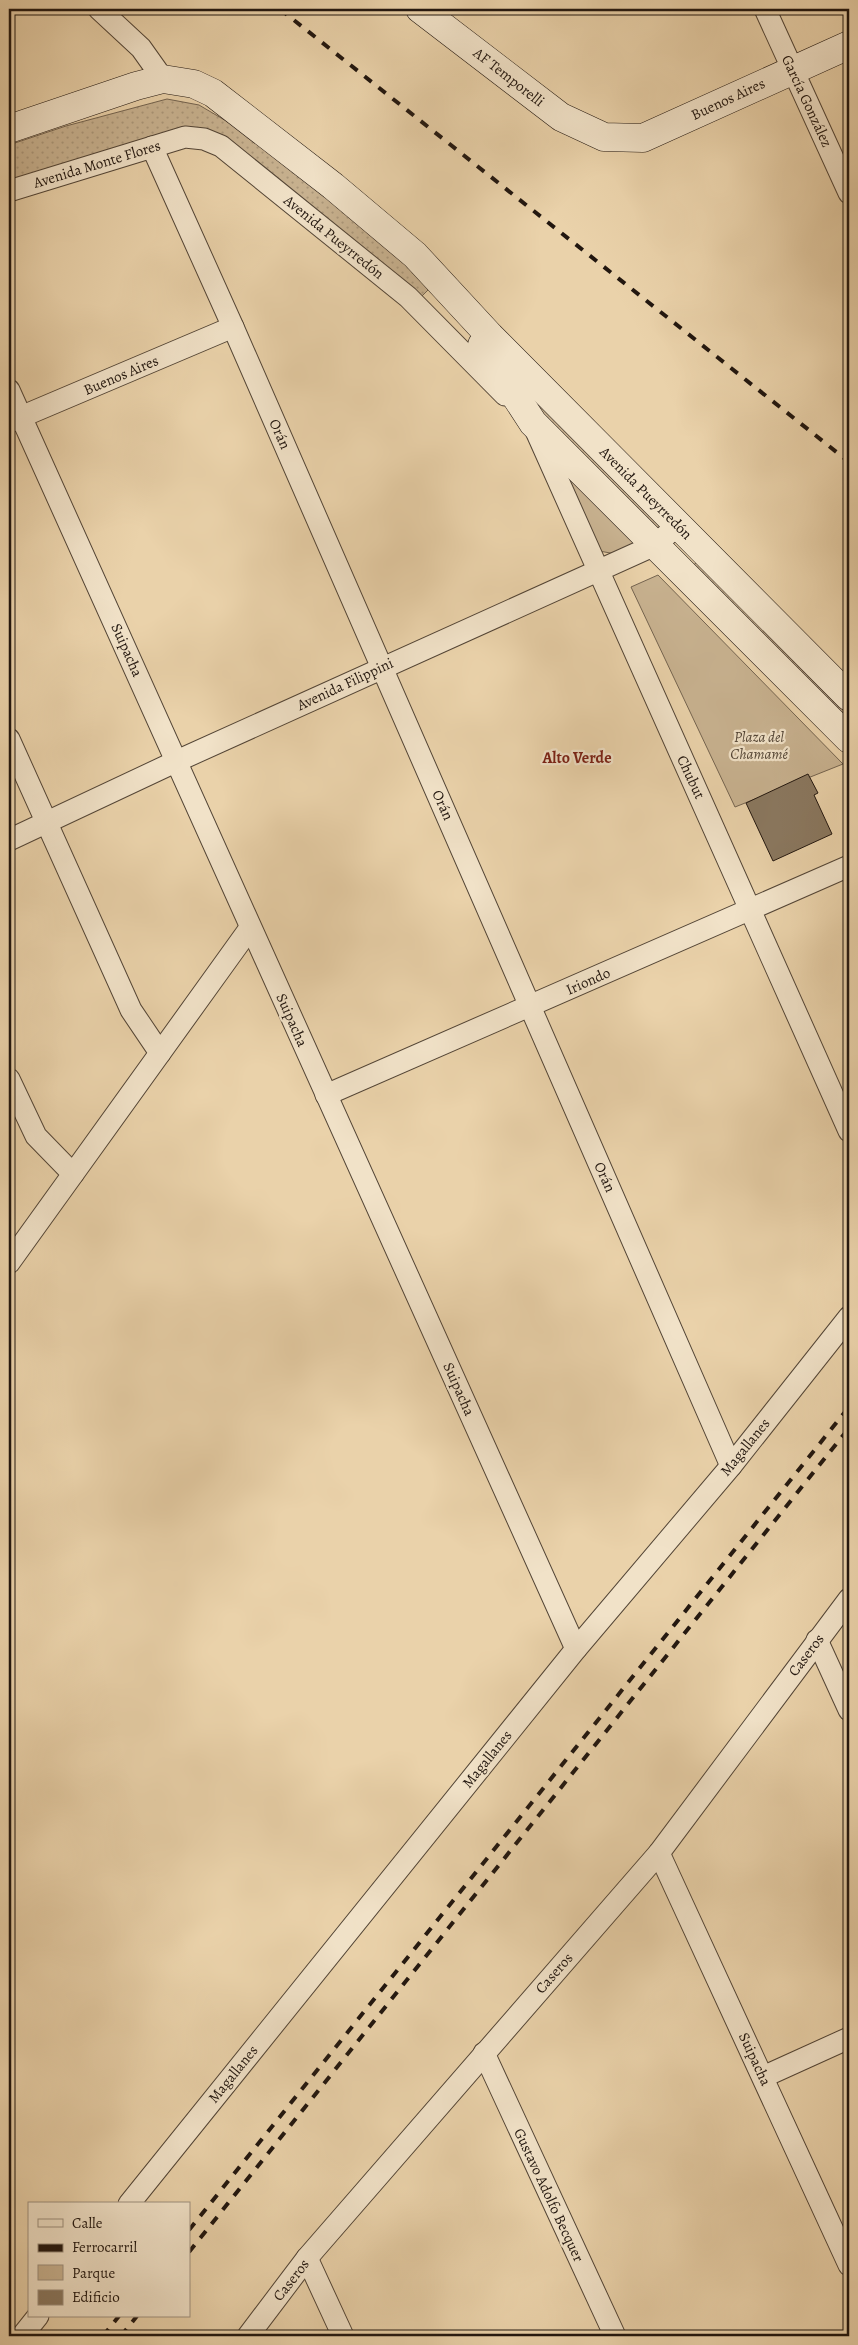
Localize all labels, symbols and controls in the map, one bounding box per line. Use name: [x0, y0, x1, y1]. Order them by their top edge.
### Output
street label: AF Temporelli: [469, 42, 549, 111]
street label: García González: [777, 52, 837, 150]
street label: Buenos Aires: [688, 73, 768, 125]
street label: Avenida Monte Flores: [30, 135, 163, 193]
street label: Avenida Pueyrredón: [279, 190, 388, 284]
street label: Buenos Aires: [80, 350, 162, 400]
street label: Orán: [265, 416, 295, 452]
street label: Avenida Pueyrredón: [594, 441, 697, 544]
street label: Suipacha: [106, 620, 148, 680]
street label: Avenida Filippini: [293, 653, 396, 715]
park label: Plaza del Chamamé: [730, 727, 788, 764]
district label: Alto Verde: [541, 747, 612, 769]
street label: Chubut: [672, 752, 710, 802]
street label: Orán: [428, 787, 458, 823]
street label: Iriondo: [563, 962, 613, 1000]
street label: Suipacha: [271, 990, 313, 1050]
street label: Orán: [590, 1159, 620, 1195]
street label: Suipacha: [438, 1359, 480, 1419]
street label: Magallanes: [715, 1414, 775, 1480]
street label: Caseros: [783, 1630, 829, 1680]
street label: Magallanes: [457, 1726, 517, 1792]
street label: Caseros: [531, 1948, 577, 1998]
street label: Suipacha: [734, 2029, 776, 2089]
street label: Magallanes: [203, 2041, 263, 2107]
street label: Gustavo Adolfo Becquer: [509, 2125, 589, 2265]
legend: [28, 2202, 190, 2318]
text: Calle: [72, 2213, 103, 2233]
text: Ferrocarril: [72, 2237, 137, 2257]
street label: Caseros: [268, 2255, 314, 2305]
text: Parque: [72, 2263, 115, 2283]
text: Edificio: [72, 2287, 120, 2307]

